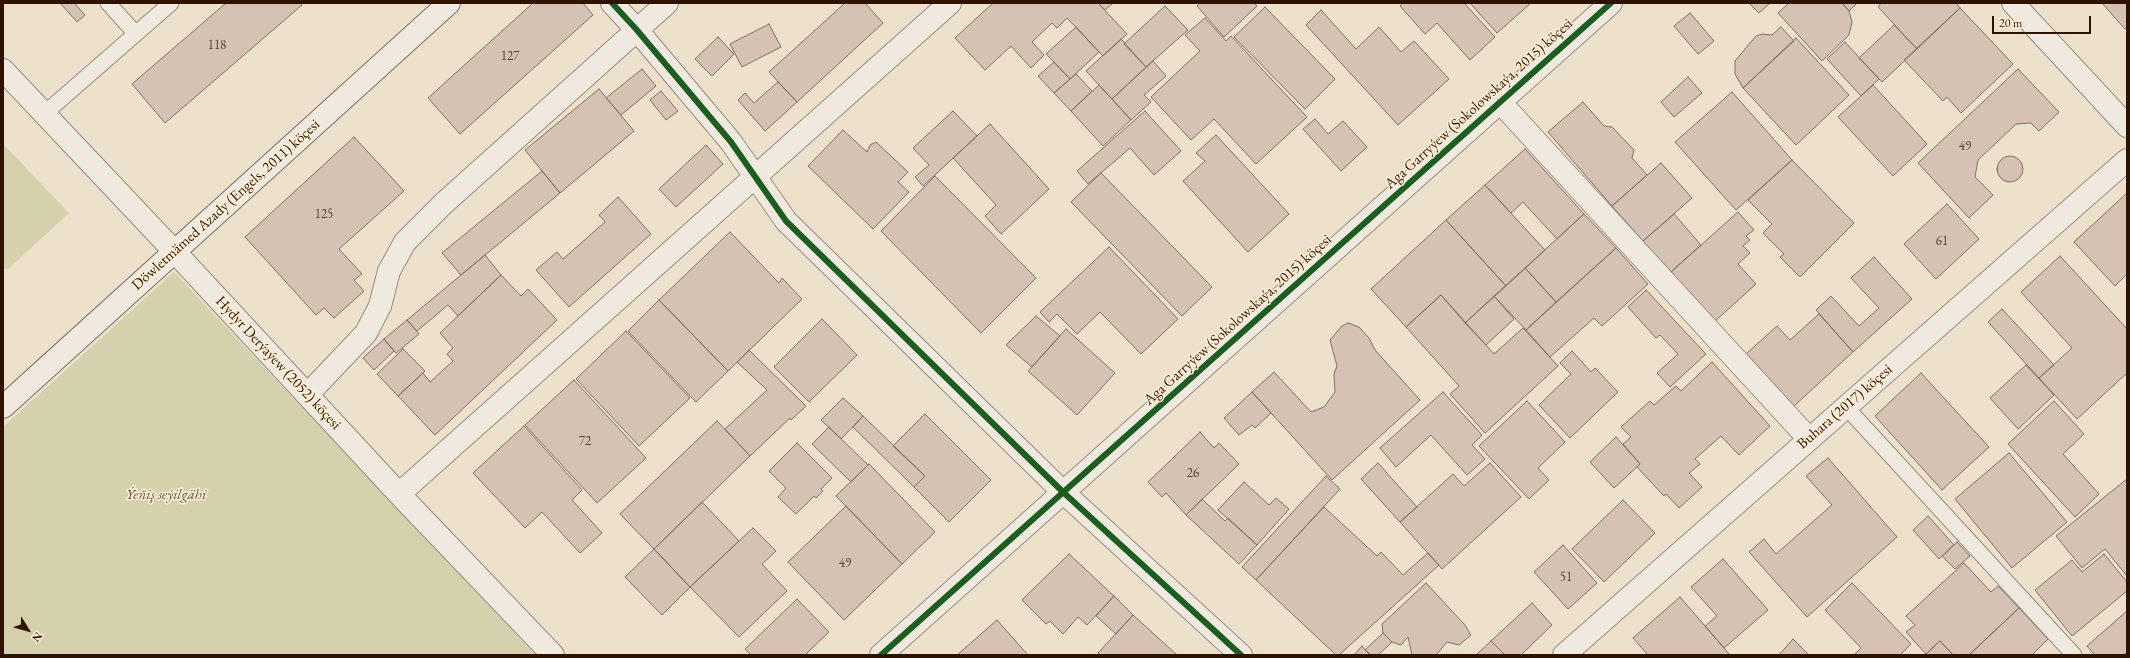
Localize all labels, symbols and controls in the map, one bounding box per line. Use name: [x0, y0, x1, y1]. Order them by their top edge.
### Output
scale bar: [1994, 8, 2093, 34]
street label: Aga Garryýew (Sokolowskaýa, 2015) köçesi: [1381, 15, 1577, 193]
text: 20 m: [1999, 15, 2022, 31]
house number: 118: [208, 37, 226, 53]
house number: 127: [501, 48, 519, 64]
street label: Döwletmämed Azady (Engels, 2011) köçesi: [128, 116, 324, 294]
house number: 49: [1959, 138, 1971, 154]
house number: 125: [315, 206, 333, 222]
street label: Aga Garryýew (Sokolowskaýa, 2015) köçesi: [1140, 231, 1336, 409]
house number: 61: [1936, 233, 1948, 249]
street label: Hydyr Derýaýew (2052) köçesi: [211, 292, 345, 434]
street label: Buhara (2017) köçesi: [1794, 361, 1896, 453]
house number: 72: [579, 433, 591, 449]
house number: 26: [1187, 465, 1199, 481]
park label: Ýeňiş seýilgähi: [126, 486, 206, 504]
house number: 49: [839, 555, 851, 571]
house number: 51: [1560, 569, 1572, 585]
north arrow: [8, 610, 48, 650]
text: N: [29, 629, 46, 645]

